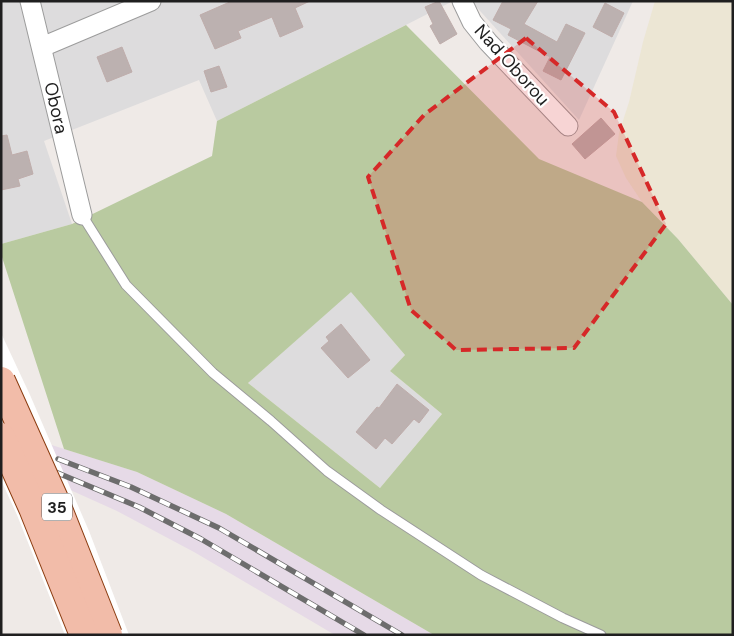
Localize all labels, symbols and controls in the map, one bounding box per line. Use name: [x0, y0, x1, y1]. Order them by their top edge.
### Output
street label: Nad Oborou: [469, 19, 555, 111]
street label: Obora: [38, 80, 74, 136]
road number: 35: [42, 494, 72, 520]

